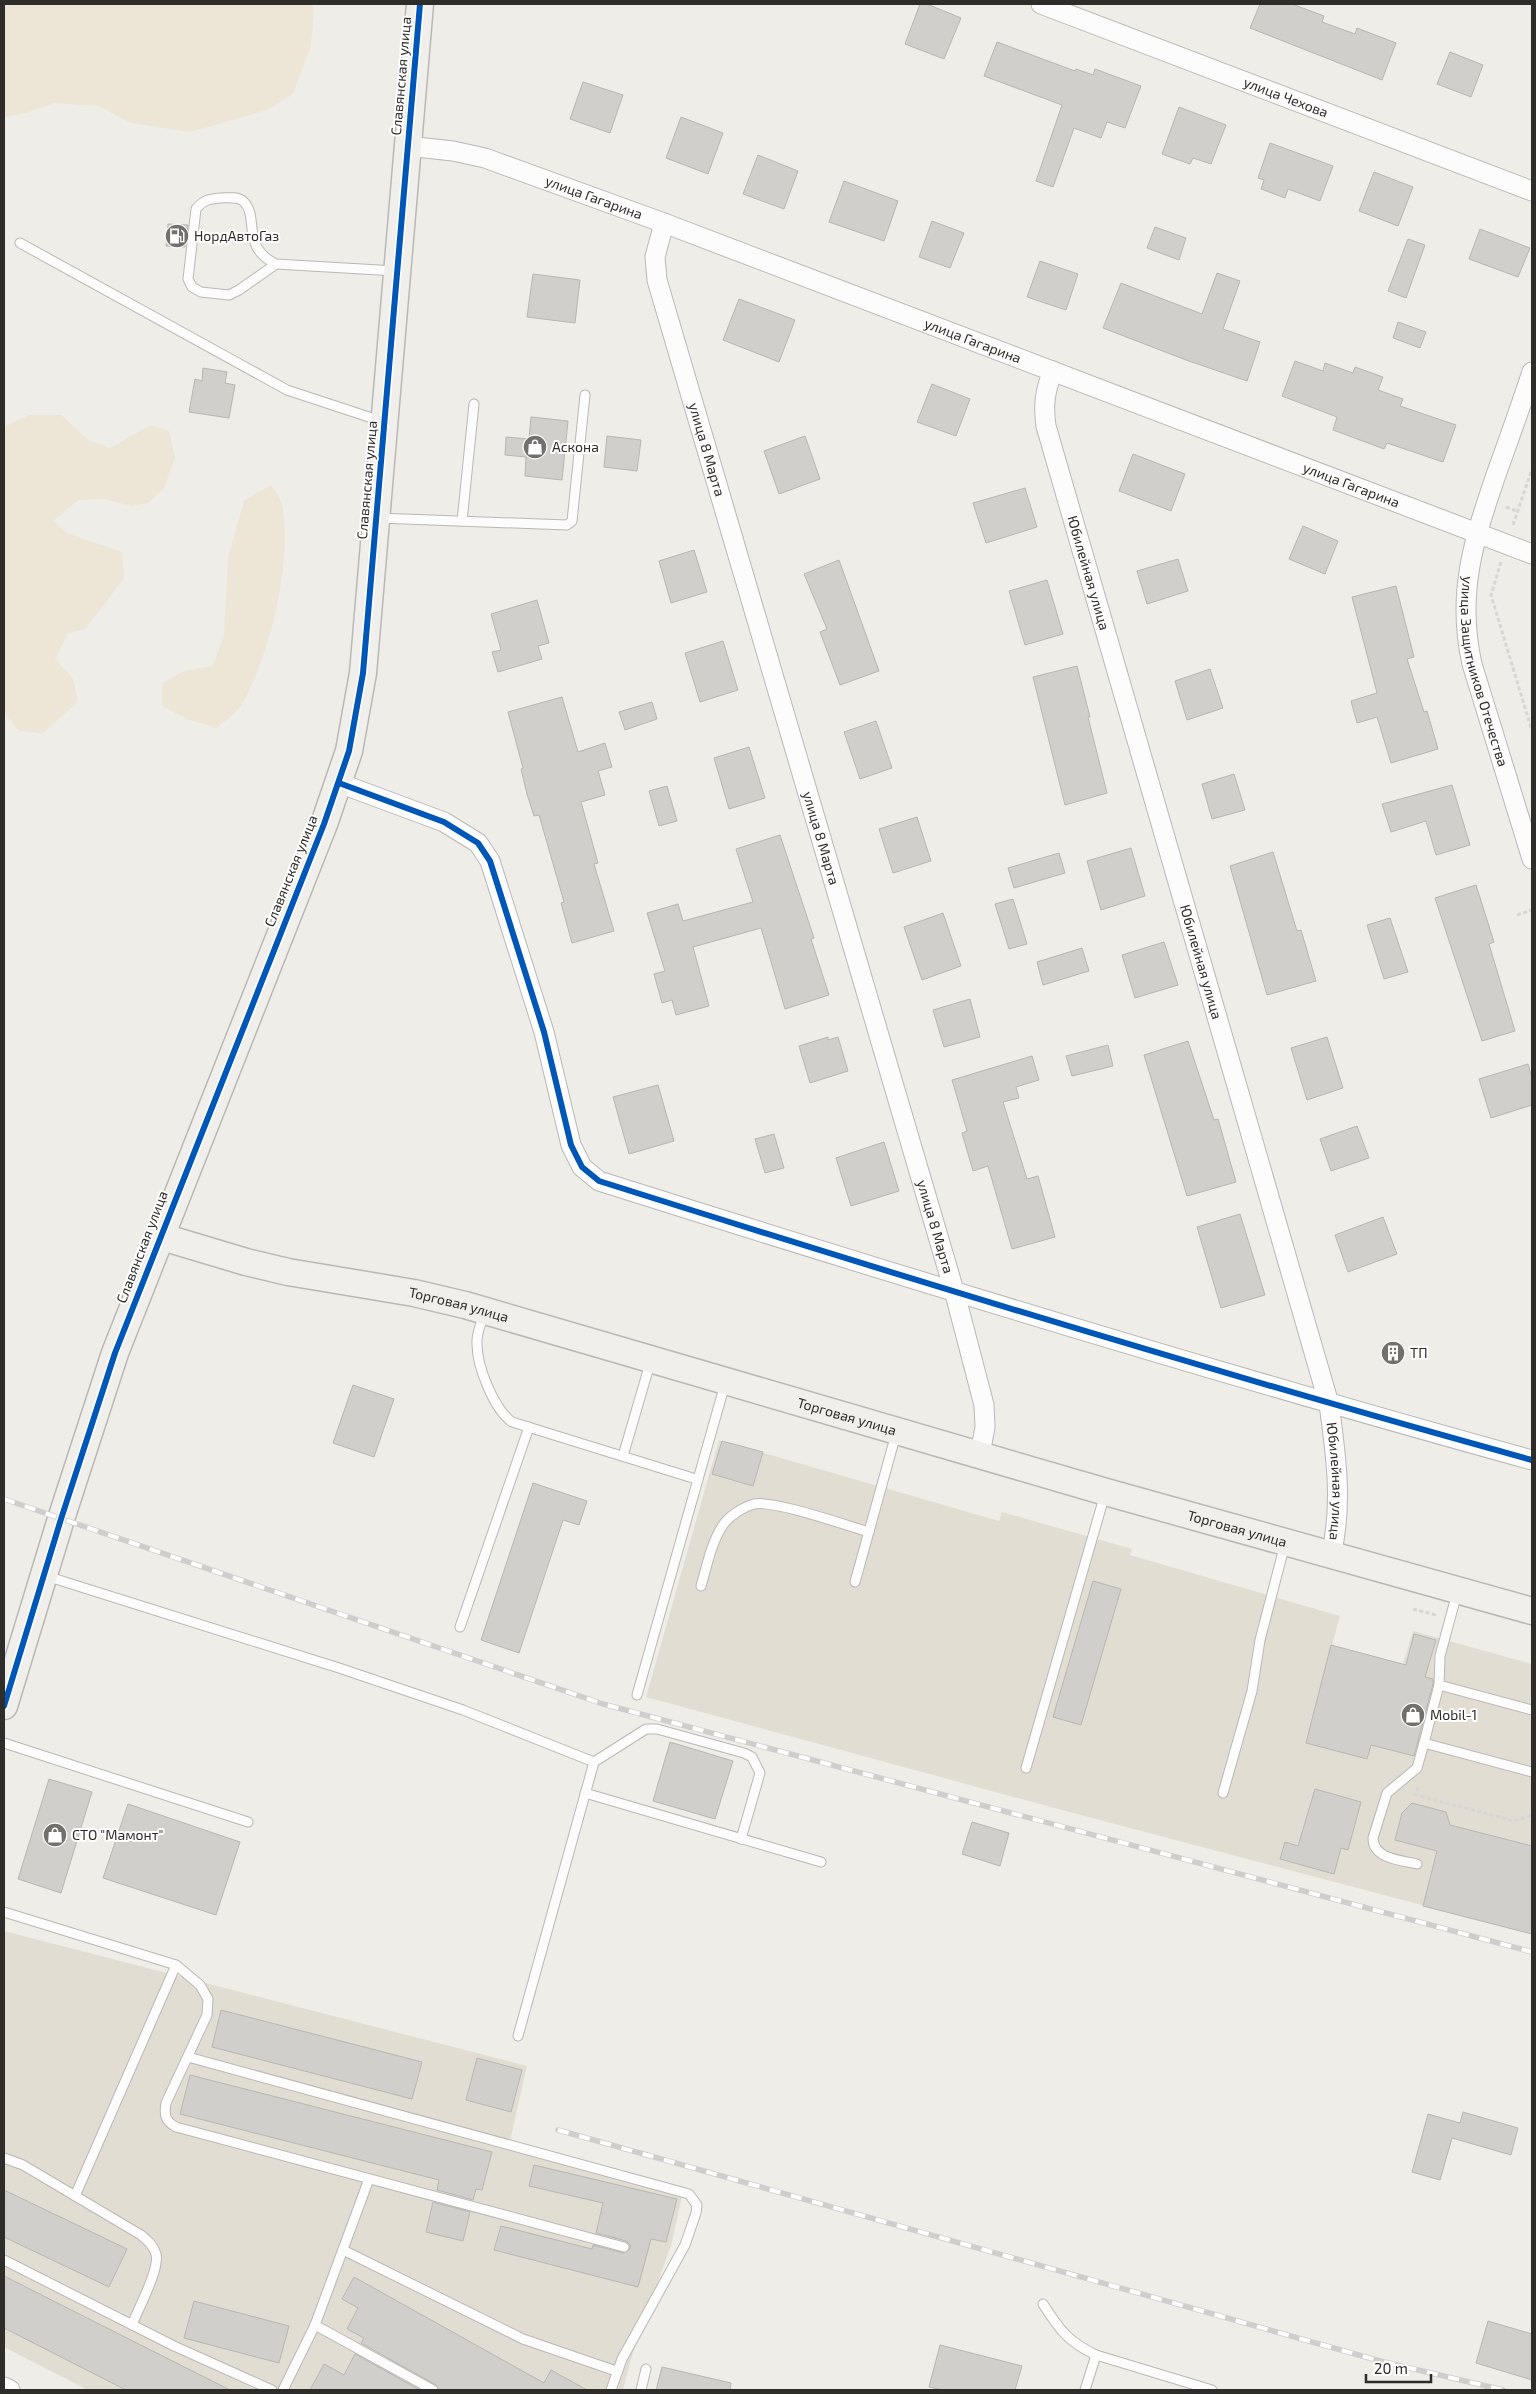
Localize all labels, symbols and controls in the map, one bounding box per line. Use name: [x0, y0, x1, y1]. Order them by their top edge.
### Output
street label: Славянская улица: [387, 16, 414, 136]
street label: улица Чехова: [1241, 73, 1331, 121]
street label: улица Гагарина: [543, 172, 645, 223]
fuel station icon: НордАвтоГаз: [164, 223, 190, 249]
place label: НордАвтоГаз: [194, 227, 279, 244]
street label: улица Гагарина: [922, 314, 1024, 366]
street label: улица 8 Марта: [686, 401, 729, 498]
street label: Славянская улица: [353, 420, 380, 540]
shop icon: Аскона: [522, 434, 548, 460]
place label: Аскона: [552, 438, 599, 455]
street label: улица Гагарина: [1301, 458, 1402, 511]
street label: Юбилейная улица: [1064, 513, 1114, 632]
street label: улица Защитников Отечества: [1458, 575, 1512, 769]
street label: улица 8 Марта: [800, 789, 843, 887]
street label: Славянская улица: [260, 812, 321, 929]
street label: Юбилейная улица: [1177, 902, 1226, 1021]
street label: улица 8 Марта: [914, 1178, 957, 1275]
street label: Славянская улица: [112, 1188, 171, 1305]
street label: Торговая улица: [408, 1283, 511, 1325]
building icon: ТП: [1380, 1340, 1406, 1366]
place label: ТП: [1410, 1344, 1428, 1361]
street label: Торговая улица: [796, 1393, 899, 1438]
street label: Юбилейная улица: [1324, 1421, 1347, 1542]
street label: Торговая улица: [1186, 1506, 1289, 1550]
shop icon: Mobil-1: [1400, 1702, 1426, 1728]
place label: Mobil-1: [1430, 1706, 1477, 1723]
shop icon: СТО "Мамонт": [42, 1822, 68, 1848]
place label: СТО "Мамонт": [72, 1826, 164, 1843]
scale bar: [1366, 2352, 1431, 2384]
text: 20 m: [1374, 2359, 1408, 2377]

